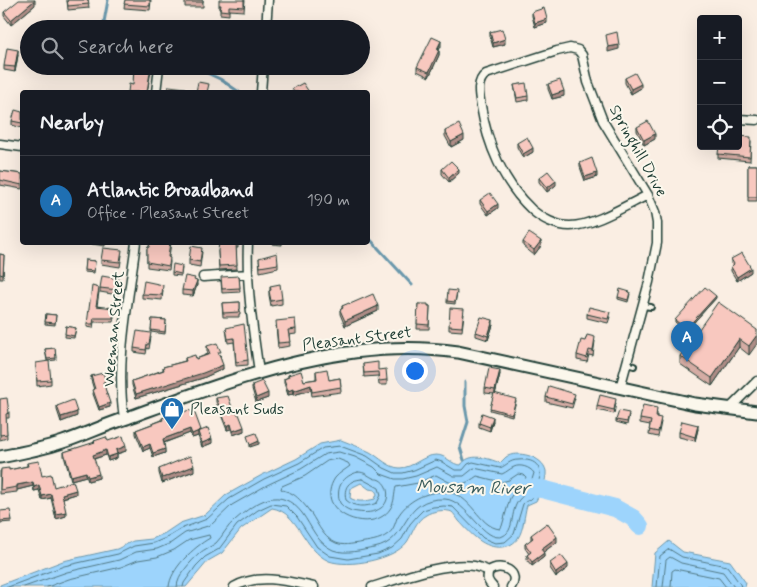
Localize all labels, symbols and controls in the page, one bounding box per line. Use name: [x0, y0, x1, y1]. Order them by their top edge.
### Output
map controls: [697, 15, 742, 150]
button: +: [697, 15, 742, 60]
search box: [20, 20, 370, 75]
icon: search: [38, 34, 66, 62]
text: Search here: [78, 35, 174, 60]
button: −: [697, 60, 742, 105]
street label: Springhill Drive: [603, 101, 672, 201]
button: locate: [697, 105, 742, 150]
text: Nearby: [40, 109, 104, 137]
text: Atlantic Broadband: [87, 178, 253, 203]
text: A: [51, 190, 61, 211]
text: 190 m: [307, 190, 350, 211]
text: Office · Pleasant Street: [87, 203, 249, 224]
street label: Weeman Street: [98, 270, 130, 388]
pin: A: [671, 321, 703, 362]
street label: Pleasant Street: [301, 322, 413, 356]
your location: [402, 358, 428, 384]
shop icon: Pleasant Suds: [159, 396, 185, 430]
place label: Pleasant Suds: [190, 399, 284, 420]
water label: Mousam River: [416, 475, 532, 501]

